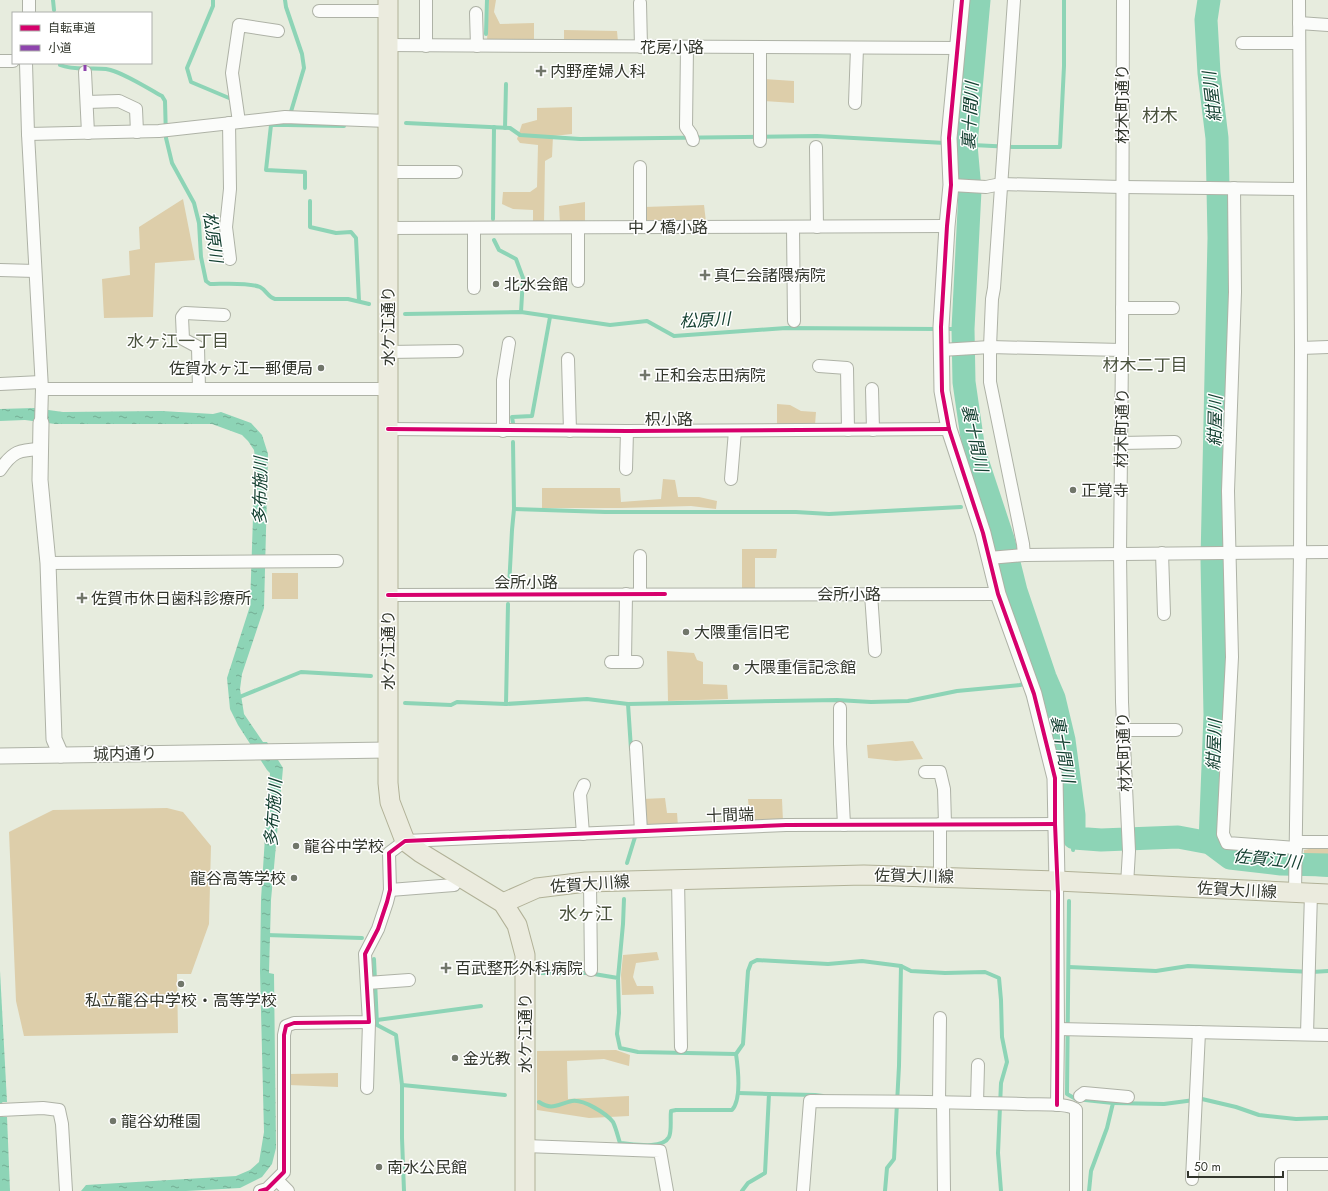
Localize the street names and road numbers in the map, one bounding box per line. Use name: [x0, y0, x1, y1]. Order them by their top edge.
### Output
street label: 花房小路: [640, 36, 704, 59]
street label: 材木町通り: [1111, 64, 1134, 144]
street label: 中ノ橋小路: [628, 216, 708, 239]
street label: 水ケ江通り: [377, 286, 400, 366]
street label: 材木町通り: [1110, 388, 1134, 468]
street label: 枳小路: [645, 408, 693, 431]
street label: 会所小路: [494, 571, 558, 594]
street label: 会所小路: [817, 583, 881, 606]
street label: 水ケ江通り: [377, 610, 400, 690]
street label: 材木町通り: [1111, 712, 1137, 792]
street label: 城内通り: [93, 742, 157, 766]
street label: 十間端: [706, 803, 754, 827]
street label: 佐賀大川線: [874, 864, 954, 888]
street label: 佐賀大川線: [549, 870, 631, 898]
street label: 佐賀大川線: [1196, 876, 1278, 904]
street label: 水ケ江通り: [514, 993, 537, 1073]

